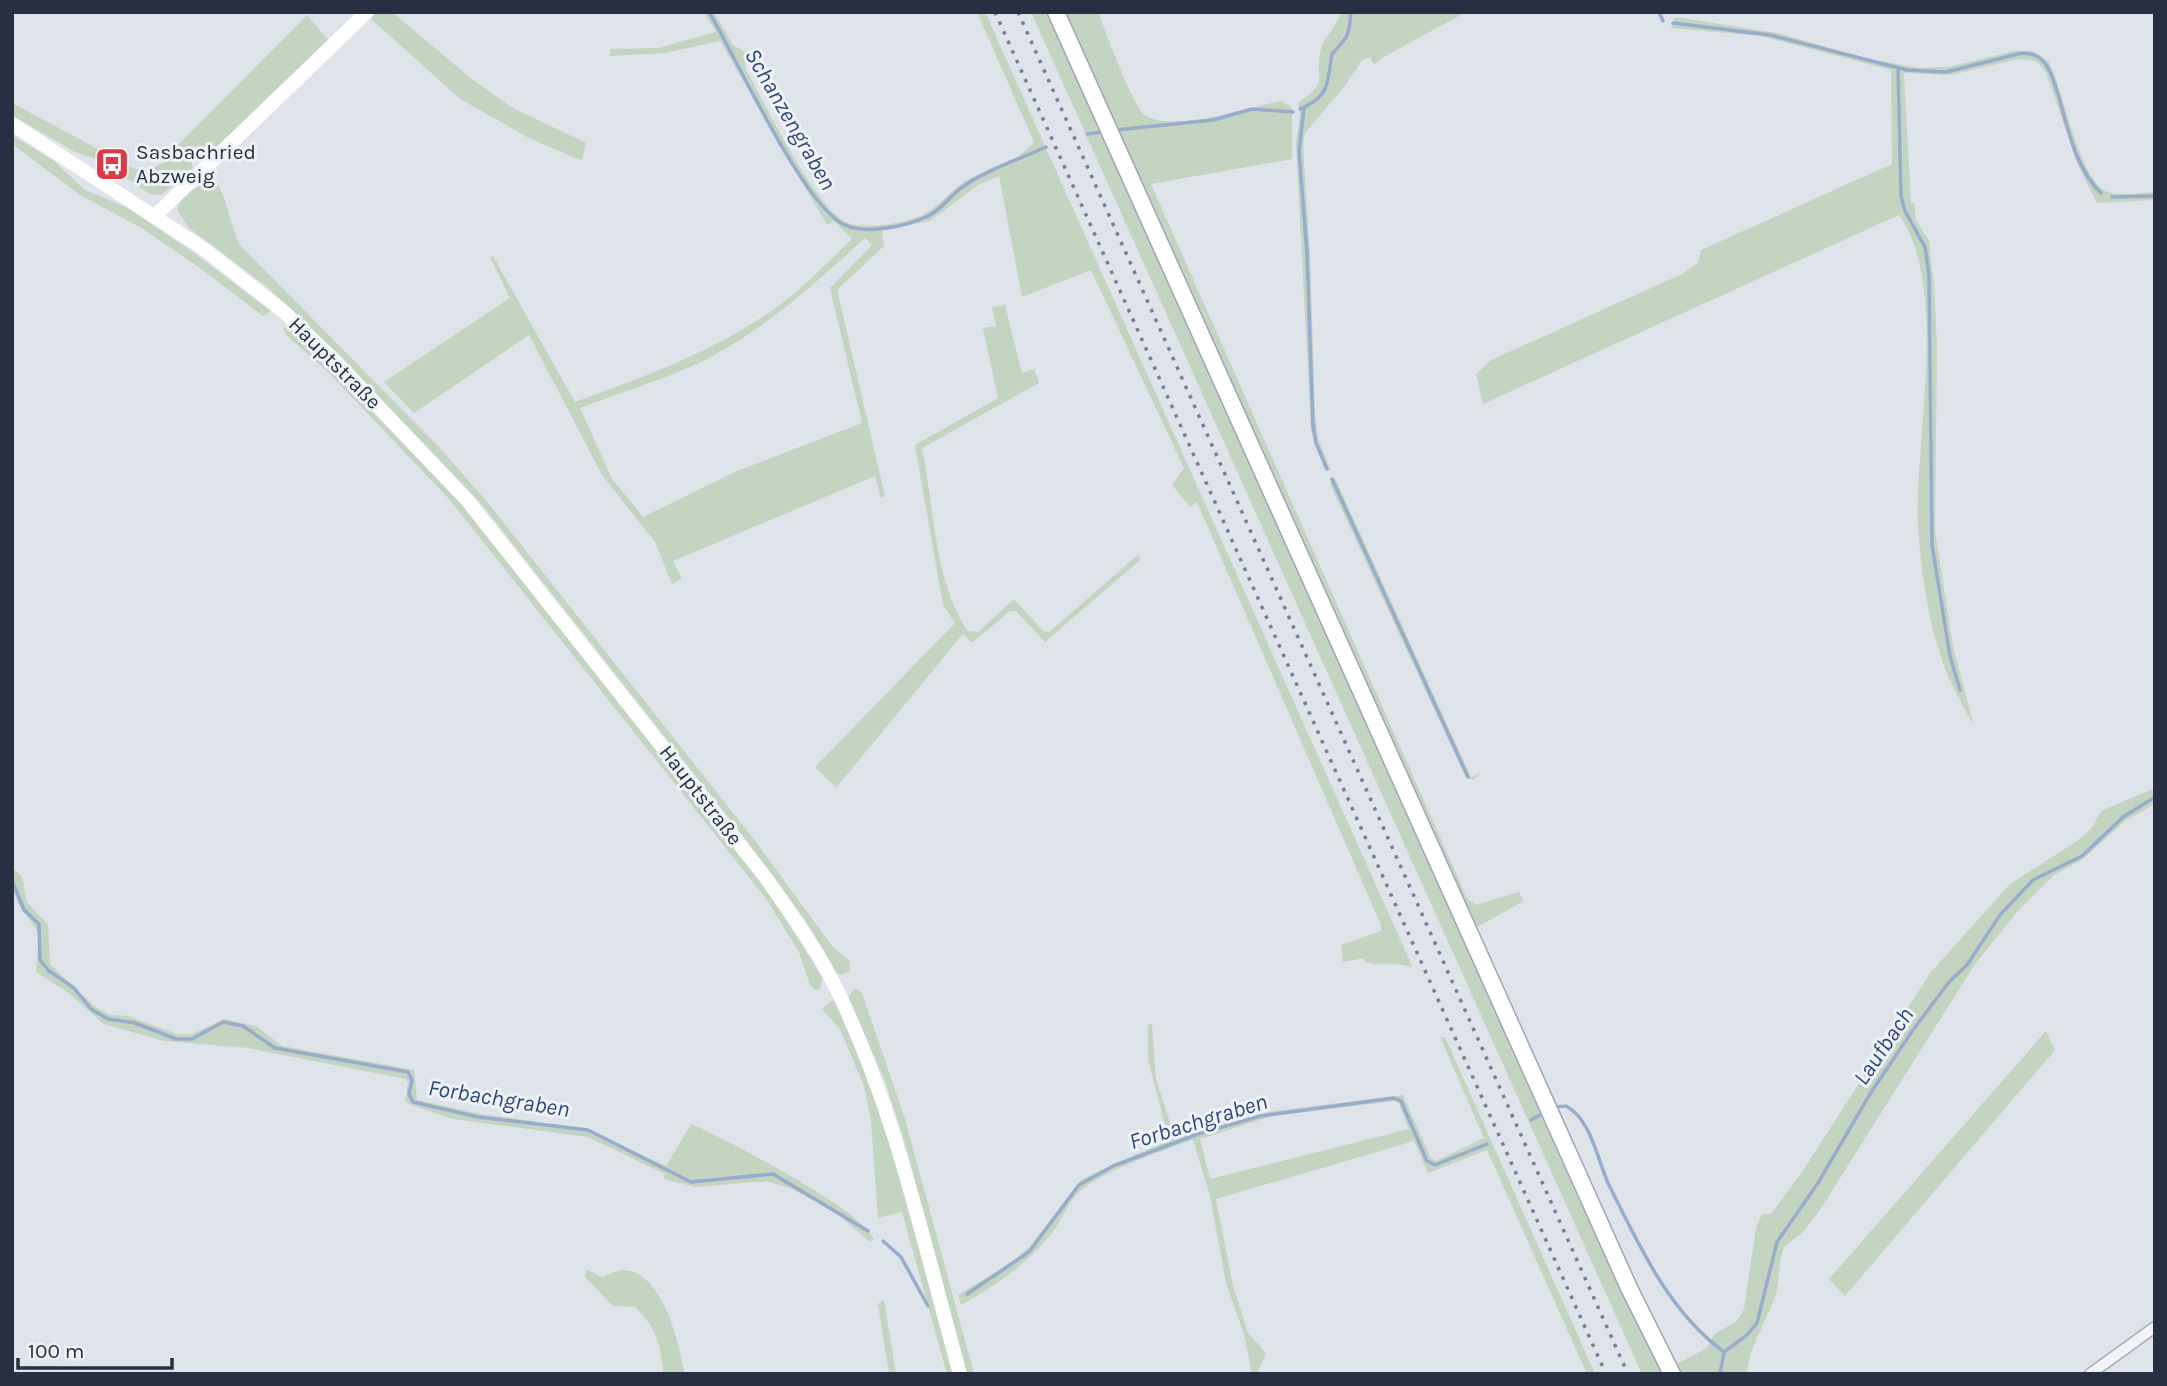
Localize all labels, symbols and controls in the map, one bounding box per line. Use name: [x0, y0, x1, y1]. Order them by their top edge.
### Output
water label: Schanzengraben: [739, 44, 842, 195]
place label: Sasbachried Abzweig: [136, 140, 256, 188]
bus stop icon: Sasbachried Abzweig: [93, 145, 131, 183]
street label: Hauptstraße: [284, 312, 386, 414]
street label: Hauptstraße: [655, 740, 747, 850]
water label: Laufbach: [1848, 1002, 1919, 1090]
water label: Forbachgraben: [426, 1074, 572, 1123]
water label: Forbachgraben: [1126, 1088, 1270, 1155]
scale bar: [18, 1326, 172, 1370]
text: 100 m: [28, 1339, 85, 1363]

